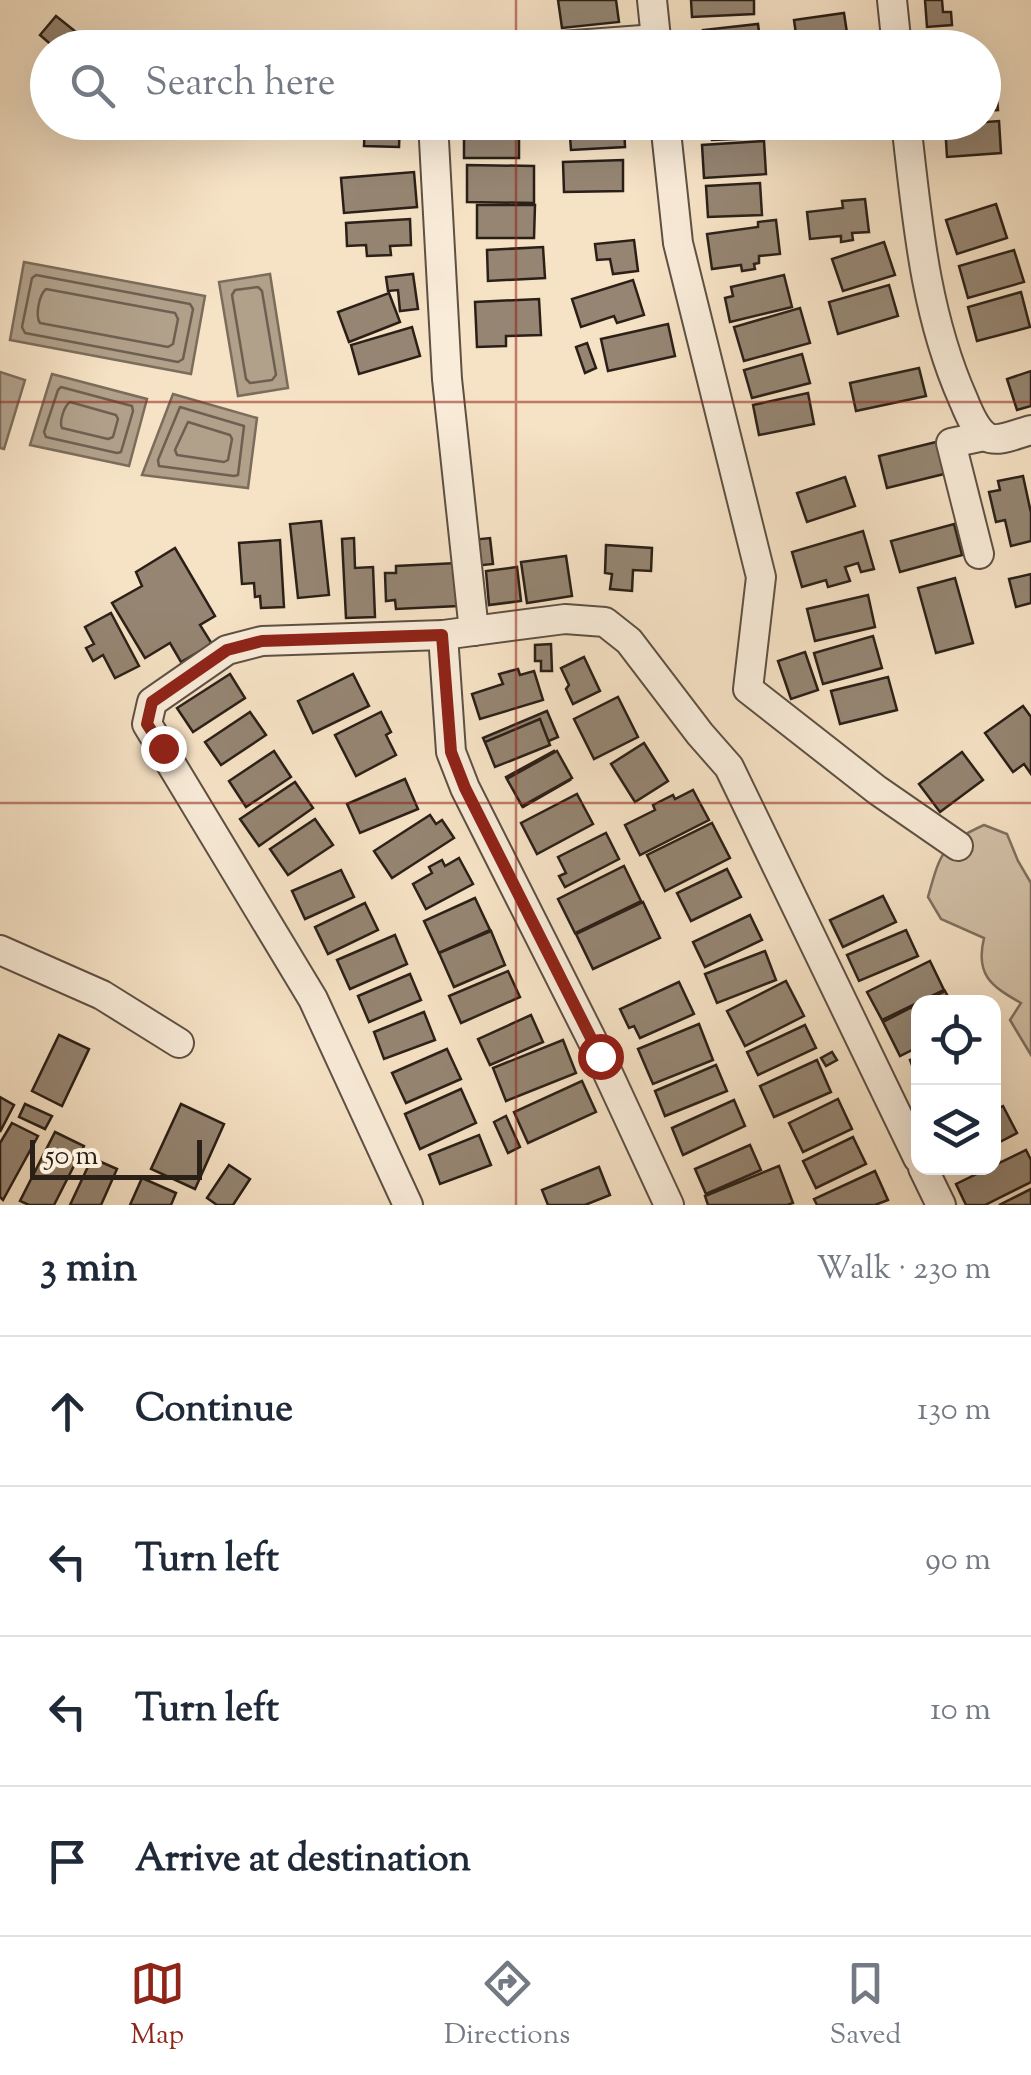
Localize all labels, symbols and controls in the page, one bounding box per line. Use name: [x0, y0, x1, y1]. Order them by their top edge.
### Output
search box: [30, 30, 1001, 140]
icon: search: [65, 58, 120, 113]
text: Search here: [145, 58, 336, 112]
route end: [141, 726, 187, 772]
map controls: [911, 995, 1001, 1175]
button: locate: [911, 995, 1001, 1085]
route start: [578, 1034, 624, 1080]
button: layers: [911, 1085, 1001, 1175]
scale bar: [30, 1135, 202, 1180]
text: 50 m: [45, 1137, 99, 1177]
text: 3 min: [40, 1240, 137, 1300]
text: Walk · 230 m: [816, 1247, 991, 1293]
icon: ahead: [40, 1384, 95, 1439]
text: Continue: [135, 1384, 293, 1438]
text: 130 m: [917, 1388, 991, 1434]
icon: left: [40, 1534, 95, 1589]
text: Turn left: [135, 1534, 279, 1588]
text: 90 m: [925, 1538, 991, 1584]
icon: left: [40, 1684, 95, 1739]
text: Turn left: [135, 1684, 279, 1738]
text: 10 m: [930, 1688, 991, 1734]
icon: arrive: [40, 1834, 95, 1889]
text: Arrive at destination: [135, 1834, 471, 1888]
tab: Map: [130, 1956, 185, 2056]
tab: Directions: [444, 1956, 570, 2056]
tab: Saved: [829, 1956, 901, 2056]

